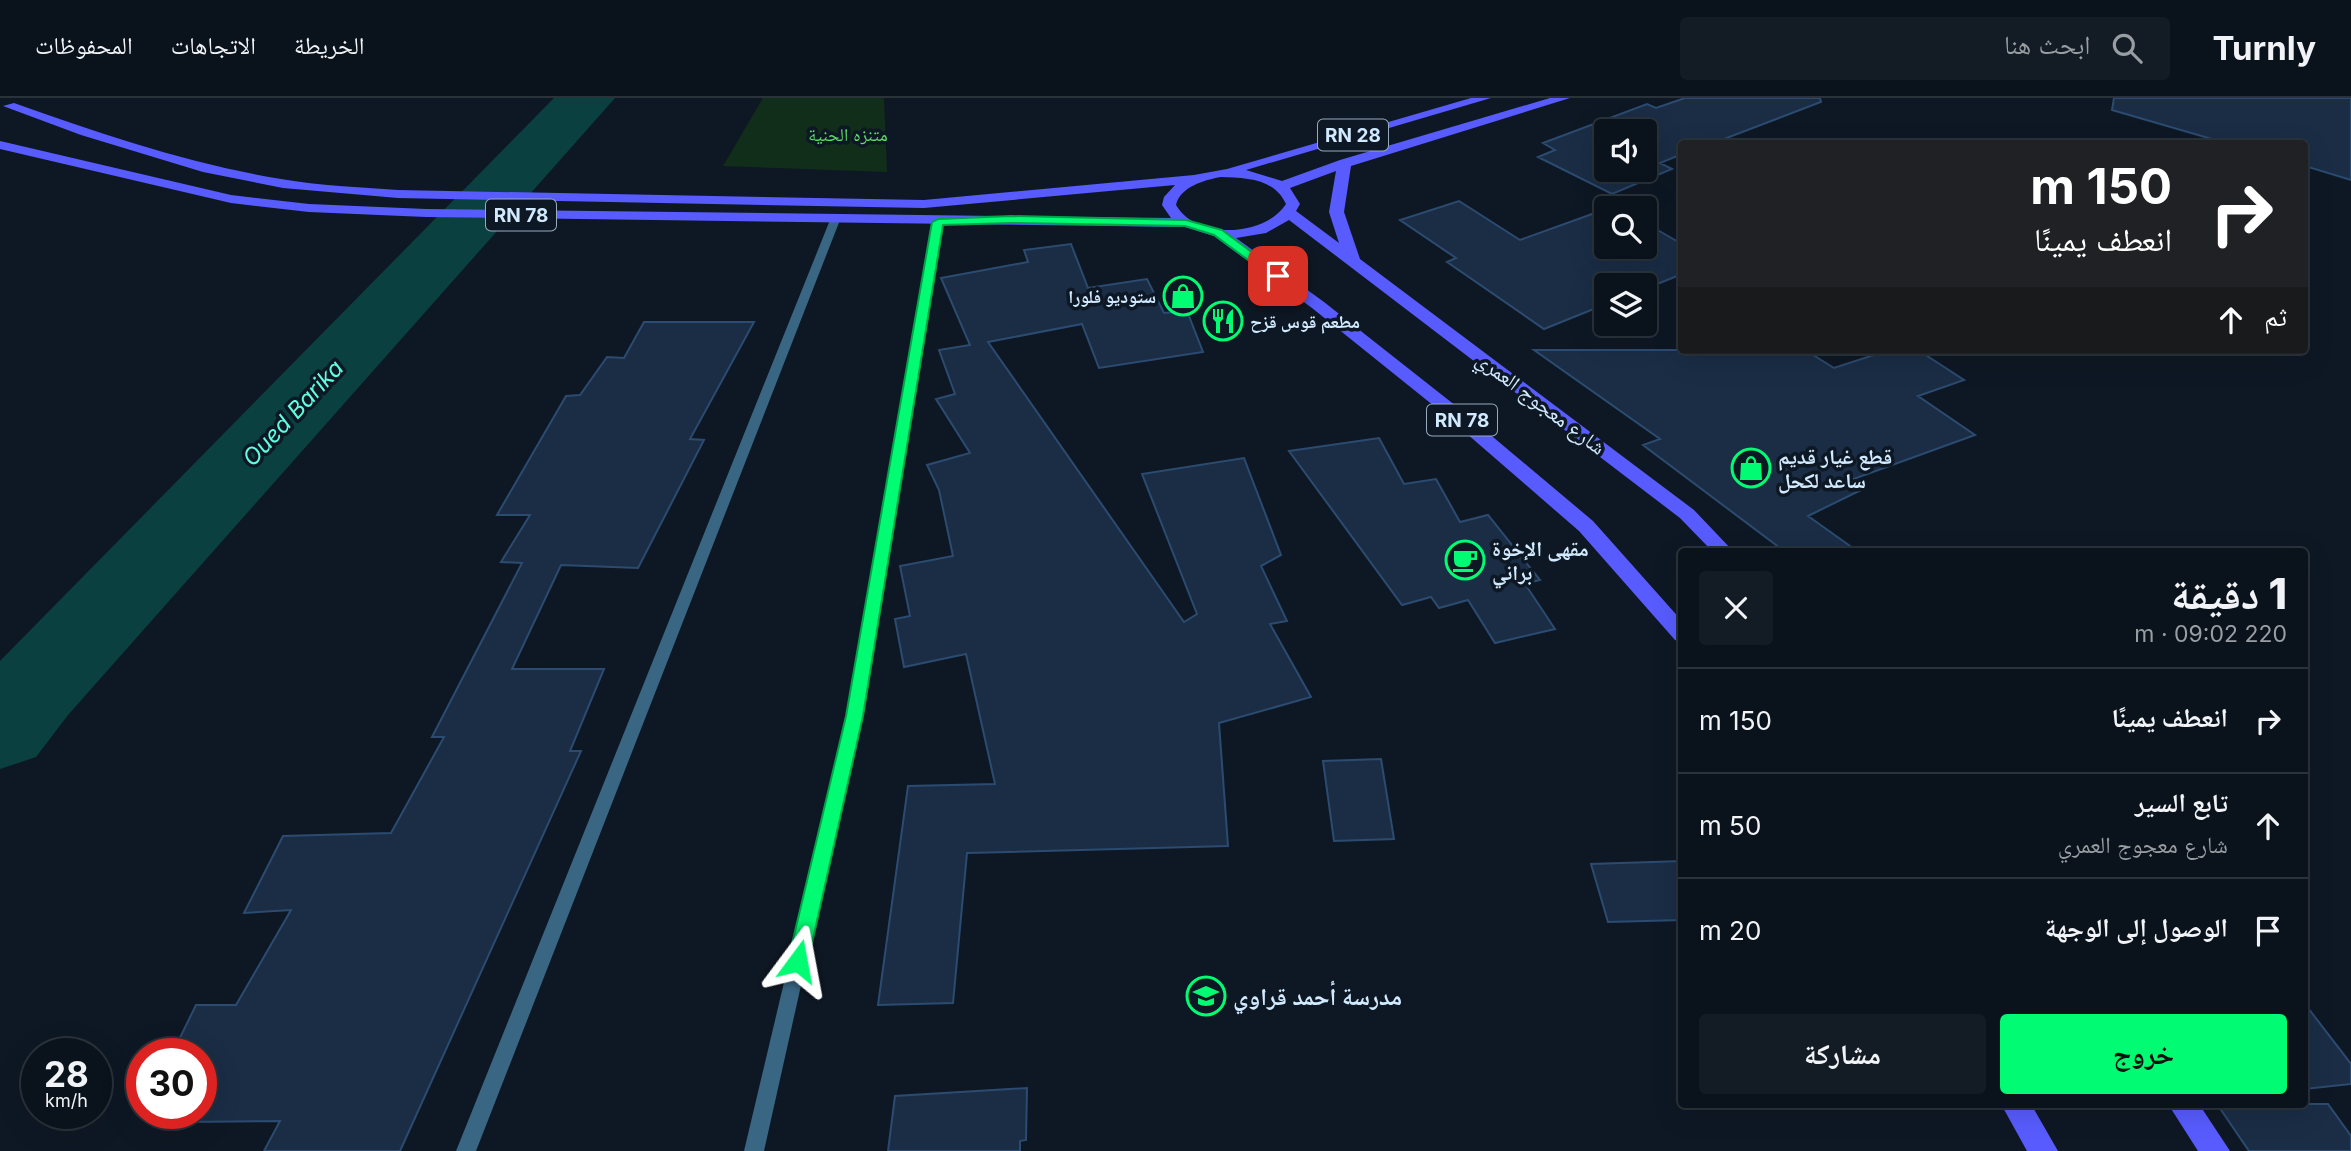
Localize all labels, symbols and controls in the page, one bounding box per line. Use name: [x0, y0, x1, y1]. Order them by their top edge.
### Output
search box: [1680, 17, 2170, 80]
text: Turnly: [2212, 28, 2316, 68]
text: ابحث هنا: [2004, 29, 2090, 60]
icon: search: [2108, 29, 2146, 67]
text: المحفوظات: [35, 31, 133, 60]
text: الاتجاهات: [171, 31, 256, 60]
text: الخريطة: [294, 31, 365, 60]
map controls: [1594, 119, 1657, 336]
button: sound: [1594, 119, 1657, 182]
road number: RN 28: [1318, 120, 1388, 150]
park label: متنزه الحنية: [808, 124, 888, 145]
text: 150 m: [2030, 157, 2172, 216]
icon: right: [2196, 168, 2287, 259]
button: search: [1594, 196, 1657, 259]
road number: RN 78: [486, 200, 556, 230]
text: انعطف يمينًا: [2034, 220, 2172, 259]
pin: [1248, 246, 1308, 306]
icon: arrive: [1259, 257, 1297, 295]
button: layers: [1594, 273, 1657, 336]
shop icon: ستوديو فلورا: [1162, 275, 1204, 317]
place label: ستوديو فلورا: [1068, 286, 1156, 307]
restaurant icon: مطعم قوس قزح: [1202, 300, 1244, 342]
icon: ahead: [2212, 301, 2250, 339]
text: ثم: [2264, 301, 2287, 332]
place label: مطعم قوس قزح: [1250, 311, 1360, 334]
street label: شارع معجوج العمري: [1469, 346, 1611, 463]
water label: Oued Barika: [237, 354, 349, 472]
road number: RN 78: [1427, 404, 1497, 436]
place label: قطع غيار قديم ساعد لكحل: [1778, 444, 1892, 494]
shop icon: قطع غيار قديم ساعد لكحل: [1730, 447, 1772, 489]
place label: مقهى الإخوة براني: [1492, 536, 1589, 589]
cafe icon: مقهى الإخوة براني: [1444, 539, 1486, 581]
text: 1 دقيقة: [2171, 568, 2287, 619]
button: close: [1699, 571, 1773, 645]
text: 220 m · 09:02: [2134, 620, 2287, 648]
text: انعطف يمينًا: [2112, 702, 2228, 733]
icon: right: [2249, 702, 2287, 740]
text: 150 m: [1699, 705, 1772, 736]
text: تابع السير: [2135, 787, 2228, 818]
icon: ahead: [2249, 807, 2287, 845]
text: 50 m: [1699, 810, 1761, 841]
text: شارع معجوج العمري: [2058, 831, 2228, 859]
text: الوصول إلى الوجهة: [2045, 912, 2228, 943]
icon: arrive: [2249, 912, 2287, 950]
text: 20 m: [1699, 915, 1761, 946]
position arrow: [761, 924, 835, 998]
school or university icon: مدرسة أحمد قراوي: [1185, 975, 1227, 1017]
place label: مدرسة أحمد قراوي: [1233, 980, 1402, 1015]
button: مشاركة: [1699, 1014, 1986, 1094]
button: خروج: [2000, 1014, 2287, 1094]
speed limit sign: 30: [126, 1038, 217, 1129]
text: 28: [44, 1053, 89, 1095]
text: km/h: [45, 1090, 88, 1111]

